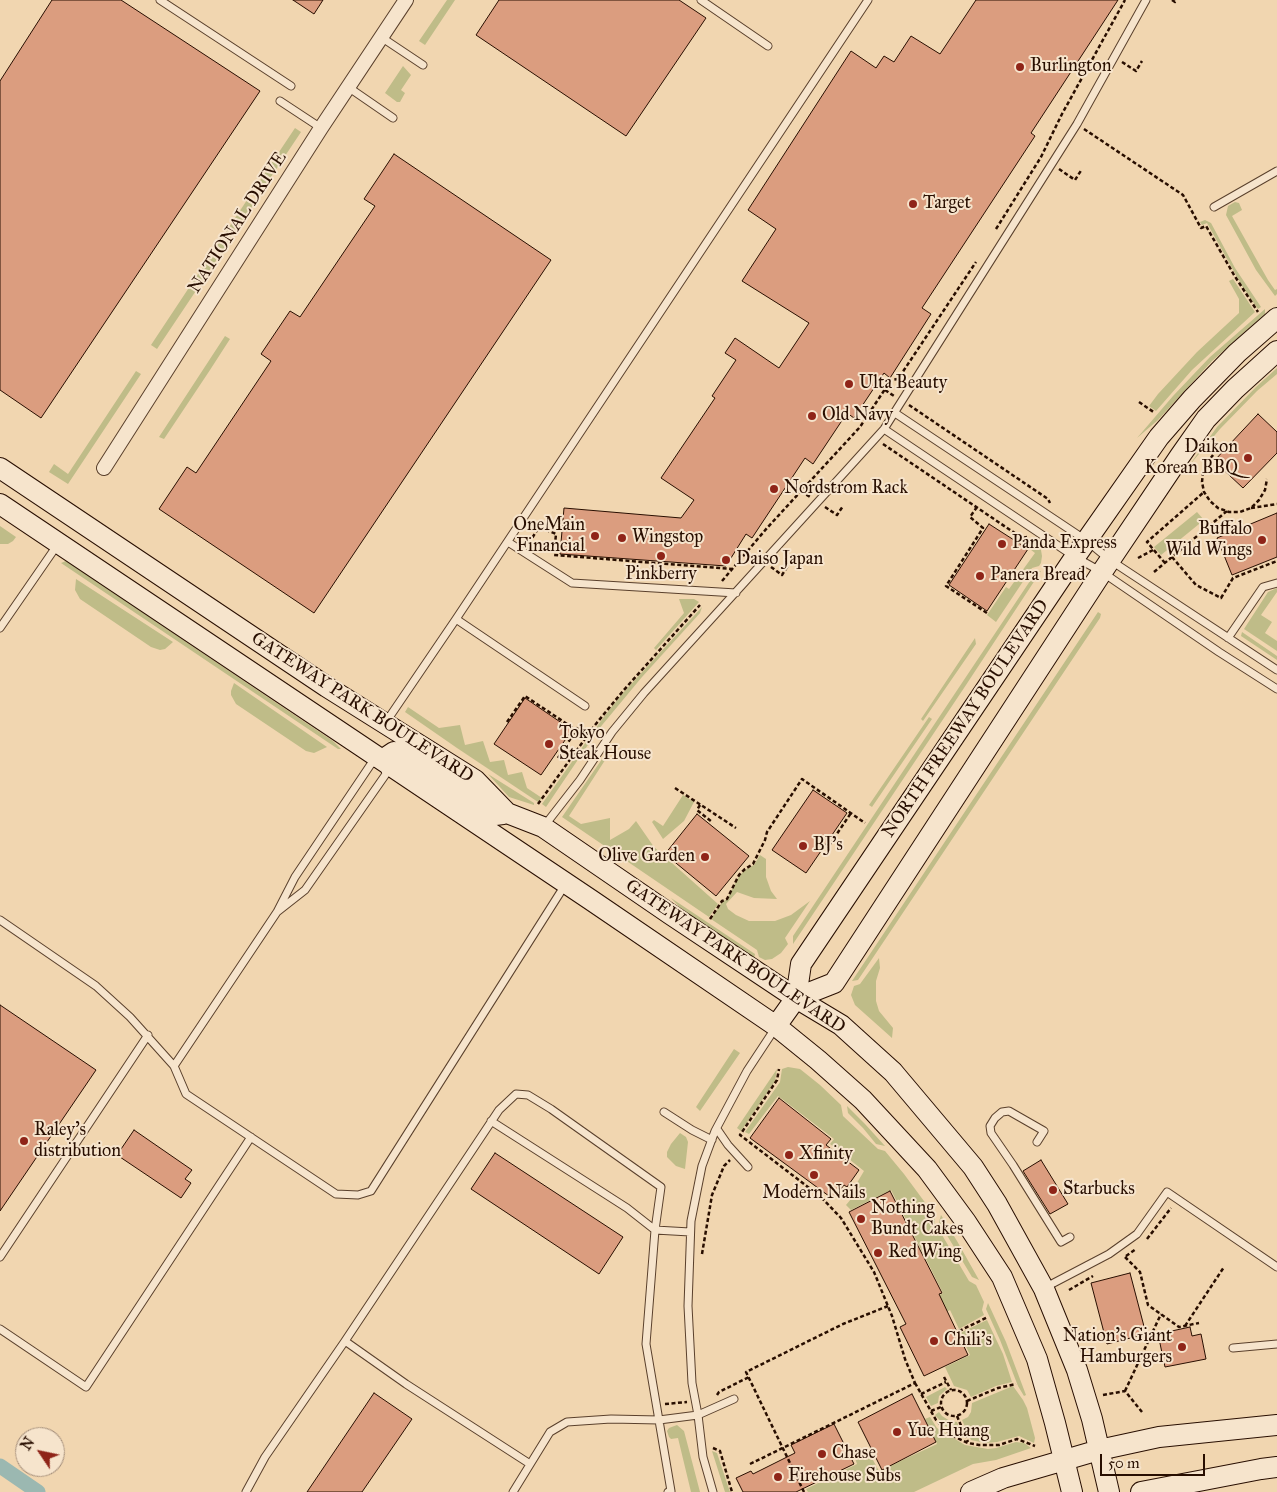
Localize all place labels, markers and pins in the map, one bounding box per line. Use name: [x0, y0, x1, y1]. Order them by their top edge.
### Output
place label: Burlington: [1030, 56, 1111, 78]
marker: Burlington: [1014, 61, 1026, 73]
place label: Target: [923, 193, 971, 215]
marker: Target: [907, 198, 919, 210]
place label: Ulta Beauty: [859, 373, 947, 395]
marker: Ulta Beauty: [843, 378, 855, 390]
place label: Old Navy: [822, 405, 893, 427]
marker: Old Navy: [806, 410, 818, 422]
place label: Daikon Korean BBQ: [1145, 437, 1238, 479]
marker: Daikon Korean BBQ: [1242, 452, 1254, 464]
place label: Nordstrom Rack: [784, 478, 908, 500]
marker: Nordstrom Rack: [768, 483, 780, 495]
place label: OneMain Financial: [513, 515, 585, 558]
place label: Buffalo Wild Wings: [1166, 519, 1252, 562]
place label: Wingstop: [632, 527, 703, 549]
marker: OneMain Financial: [589, 530, 601, 542]
marker: Wingstop: [616, 532, 628, 544]
place label: Panda Express: [1012, 533, 1117, 555]
marker: Buffalo Wild Wings: [1256, 534, 1268, 546]
marker: Panda Express: [996, 538, 1008, 550]
place label: Daiso Japan: [736, 549, 823, 571]
marker: Pinkberry: [655, 550, 667, 562]
marker: Daiso Japan: [720, 554, 732, 566]
place label: Pinkberry: [625, 564, 697, 586]
place label: Panera Bread: [990, 565, 1086, 587]
marker: Panera Bread: [974, 570, 986, 582]
place label: Tokyo Steak House: [559, 723, 651, 766]
marker: Tokyo Steak House: [543, 738, 555, 750]
place label: BJ's: [813, 835, 843, 857]
marker: BJ's: [797, 840, 809, 852]
place label: Olive Garden: [598, 846, 695, 868]
marker: Olive Garden: [699, 851, 711, 863]
place label: Raley's distribution: [34, 1120, 121, 1162]
marker: Raley's distribution: [18, 1135, 30, 1147]
place label: Xfinity: [799, 1144, 853, 1166]
marker: Xfinity: [783, 1149, 795, 1161]
marker: Modern Nails: [808, 1169, 820, 1181]
place label: Starbucks: [1063, 1179, 1135, 1201]
place label: Modern Nails: [762, 1183, 866, 1205]
marker: Starbucks: [1047, 1184, 1059, 1196]
place label: Nothing Bundt Cakes: [871, 1198, 964, 1240]
marker: Nothing Bundt Cakes: [855, 1213, 867, 1225]
place label: Red Wing: [888, 1242, 961, 1264]
marker: Red Wing: [872, 1247, 884, 1259]
place label: Nation's Giant Hamburgers: [1063, 1326, 1172, 1368]
place label: Chili's: [944, 1330, 992, 1352]
marker: Chili's: [928, 1335, 940, 1347]
marker: Nation's Giant Hamburgers: [1176, 1341, 1188, 1353]
place label: Yue Huang: [907, 1421, 989, 1443]
marker: Yue Huang: [891, 1426, 903, 1438]
place label: Chase: [832, 1443, 876, 1465]
marker: Chase: [816, 1448, 828, 1460]
place label: Firehouse Subs: [788, 1466, 901, 1488]
marker: Firehouse Subs: [772, 1471, 784, 1483]

